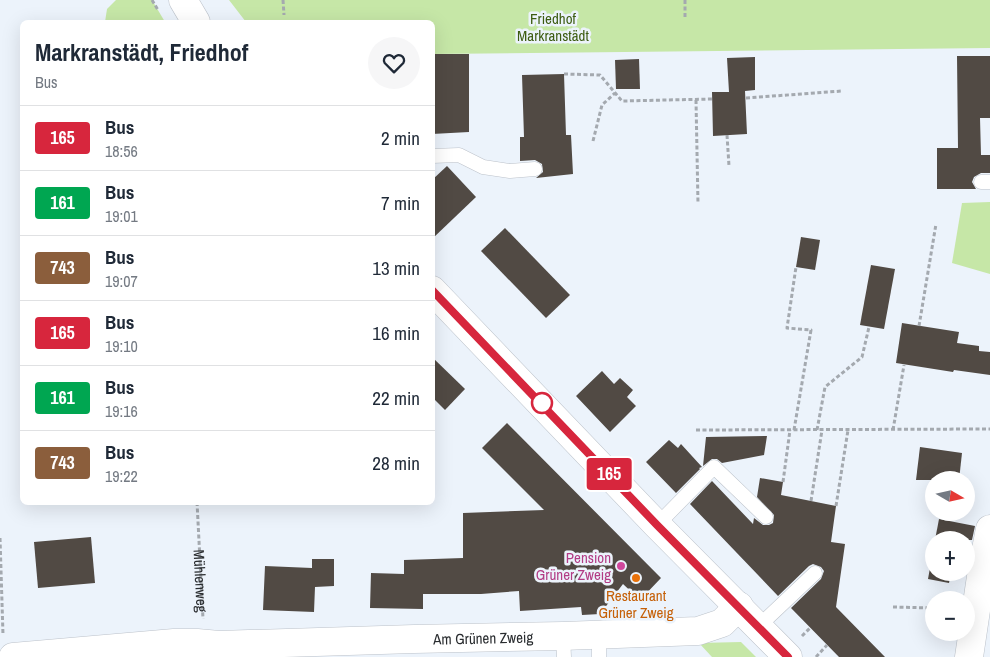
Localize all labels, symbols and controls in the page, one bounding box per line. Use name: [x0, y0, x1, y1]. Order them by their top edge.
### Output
park label: Friedhof Markranstädt: [517, 8, 589, 46]
text: Markranstädt, Friedhof: [35, 36, 248, 68]
button: heart: [368, 37, 420, 89]
text: Bus: [35, 71, 58, 93]
text: Bus: [105, 114, 134, 140]
text: 165: [50, 125, 75, 150]
text: 2 min: [381, 125, 420, 151]
text: 18:56: [105, 140, 138, 162]
text: Bus: [105, 179, 134, 205]
text: 161: [50, 190, 75, 215]
text: 7 min: [381, 190, 420, 216]
text: 19:01: [105, 205, 138, 227]
text: Bus: [105, 244, 134, 270]
text: 743: [50, 255, 75, 280]
text: 13 min: [372, 255, 420, 281]
text: 19:07: [105, 270, 138, 292]
text: Bus: [105, 309, 134, 335]
text: 165: [50, 320, 75, 345]
text: 16 min: [372, 320, 420, 346]
text: 19:10: [105, 335, 138, 357]
text: Bus: [105, 374, 134, 400]
text: 161: [50, 385, 75, 410]
text: 22 min: [372, 385, 420, 411]
unlabelled marker: [531, 392, 553, 414]
text: 19:16: [105, 400, 138, 422]
text: Bus: [105, 439, 134, 465]
text: 743: [50, 450, 75, 475]
text: 28 min: [372, 450, 420, 476]
line badge: 165: [580, 458, 638, 490]
text: 165: [597, 461, 621, 486]
text: 19:22: [105, 465, 138, 487]
north arrow: [925, 471, 975, 521]
map controls: [925, 471, 975, 641]
button: +: [925, 531, 975, 581]
place label: Pension Grüner Zweig: [536, 547, 611, 585]
street label: Mühlenweg: [189, 549, 213, 613]
marker: Pension Grüner Zweig: [615, 560, 627, 572]
marker: Restaurant Grüner Zweig: [630, 572, 642, 584]
place label: Restaurant Grüner Zweig: [598, 585, 674, 623]
button: −: [925, 591, 975, 641]
street label: Am Grünen Zweig: [432, 626, 533, 649]

